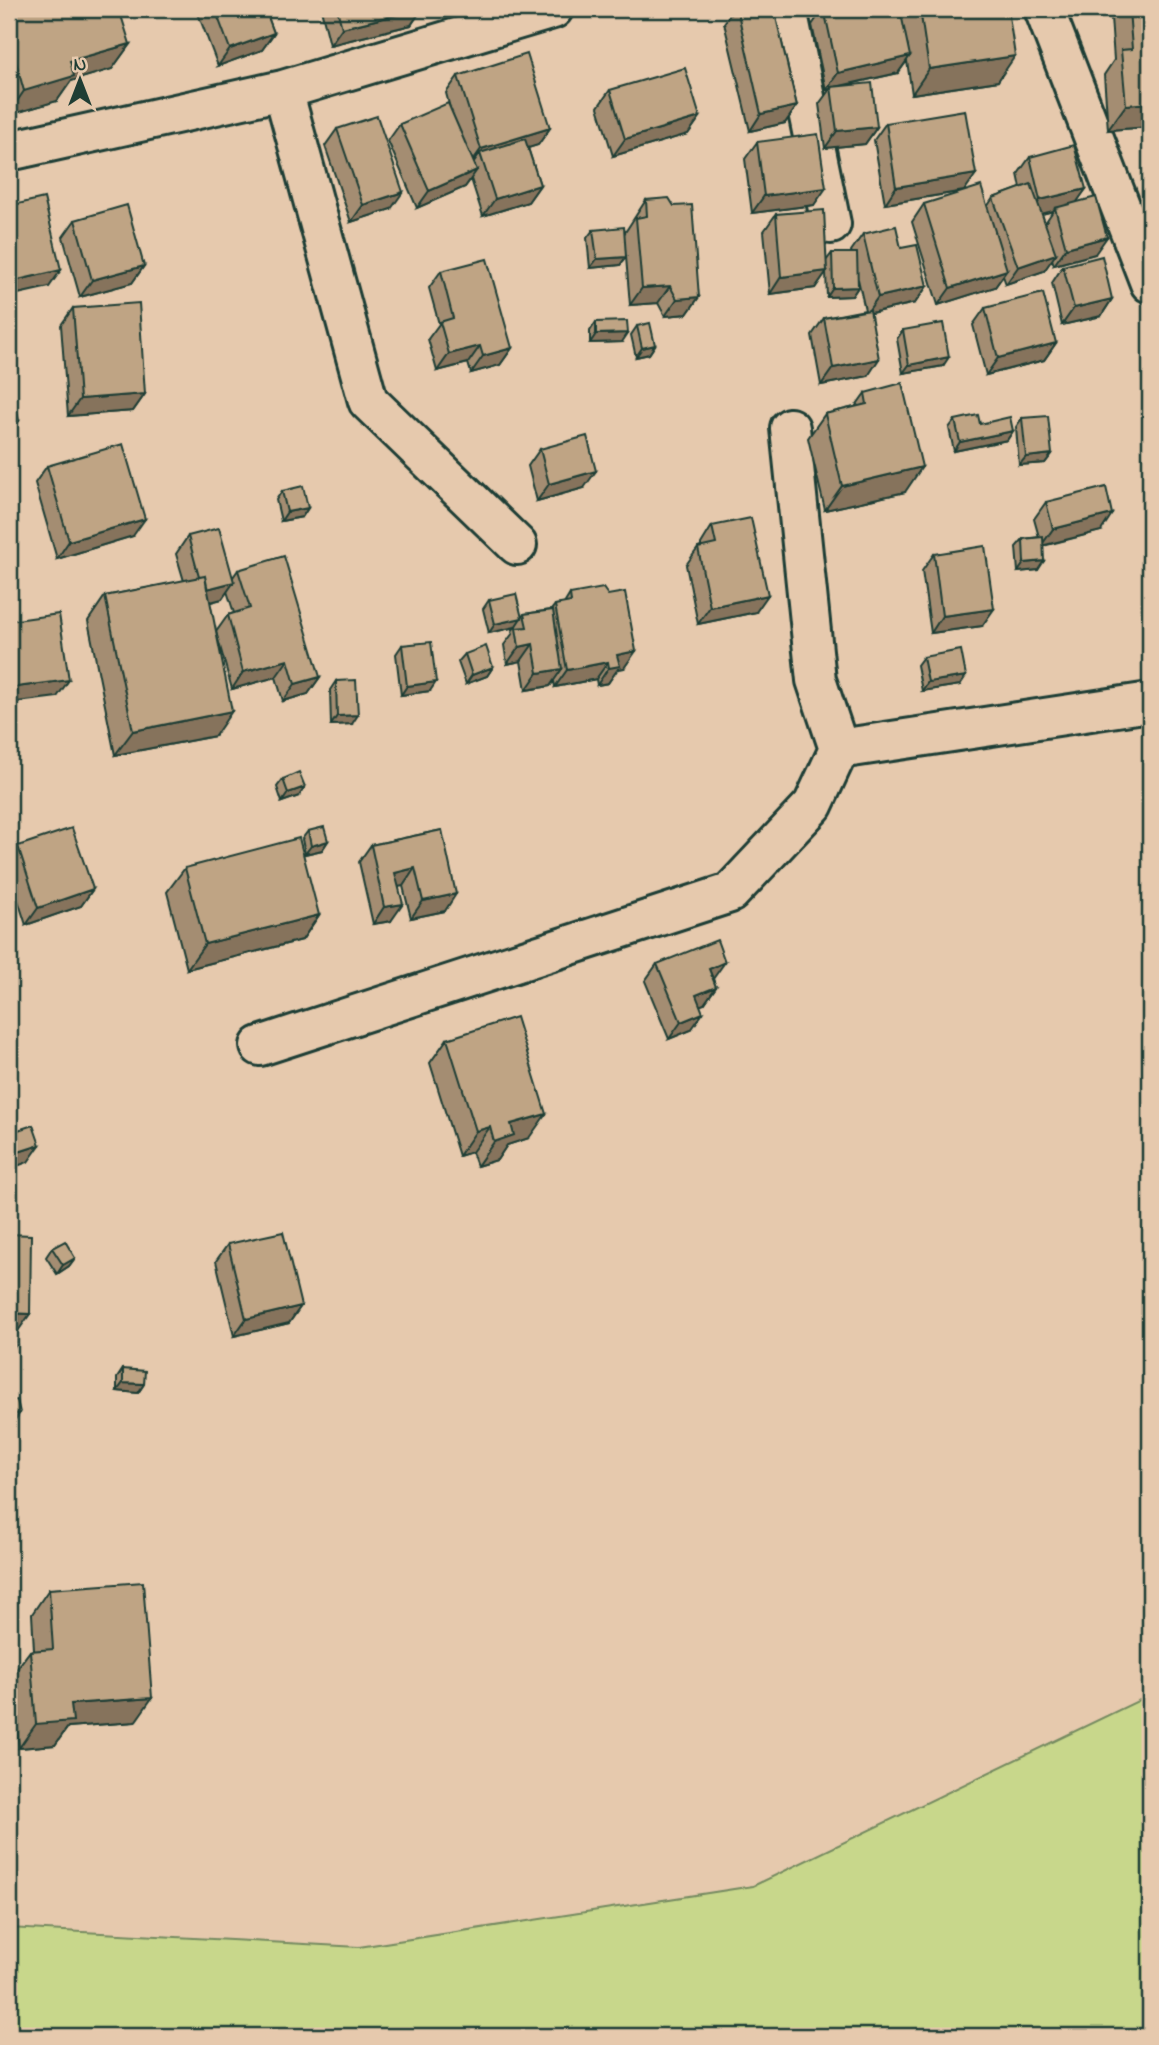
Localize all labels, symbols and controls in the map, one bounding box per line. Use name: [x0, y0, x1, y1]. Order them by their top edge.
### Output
north arrow: [46, 46, 116, 116]
text: N: [74, 52, 87, 79]

